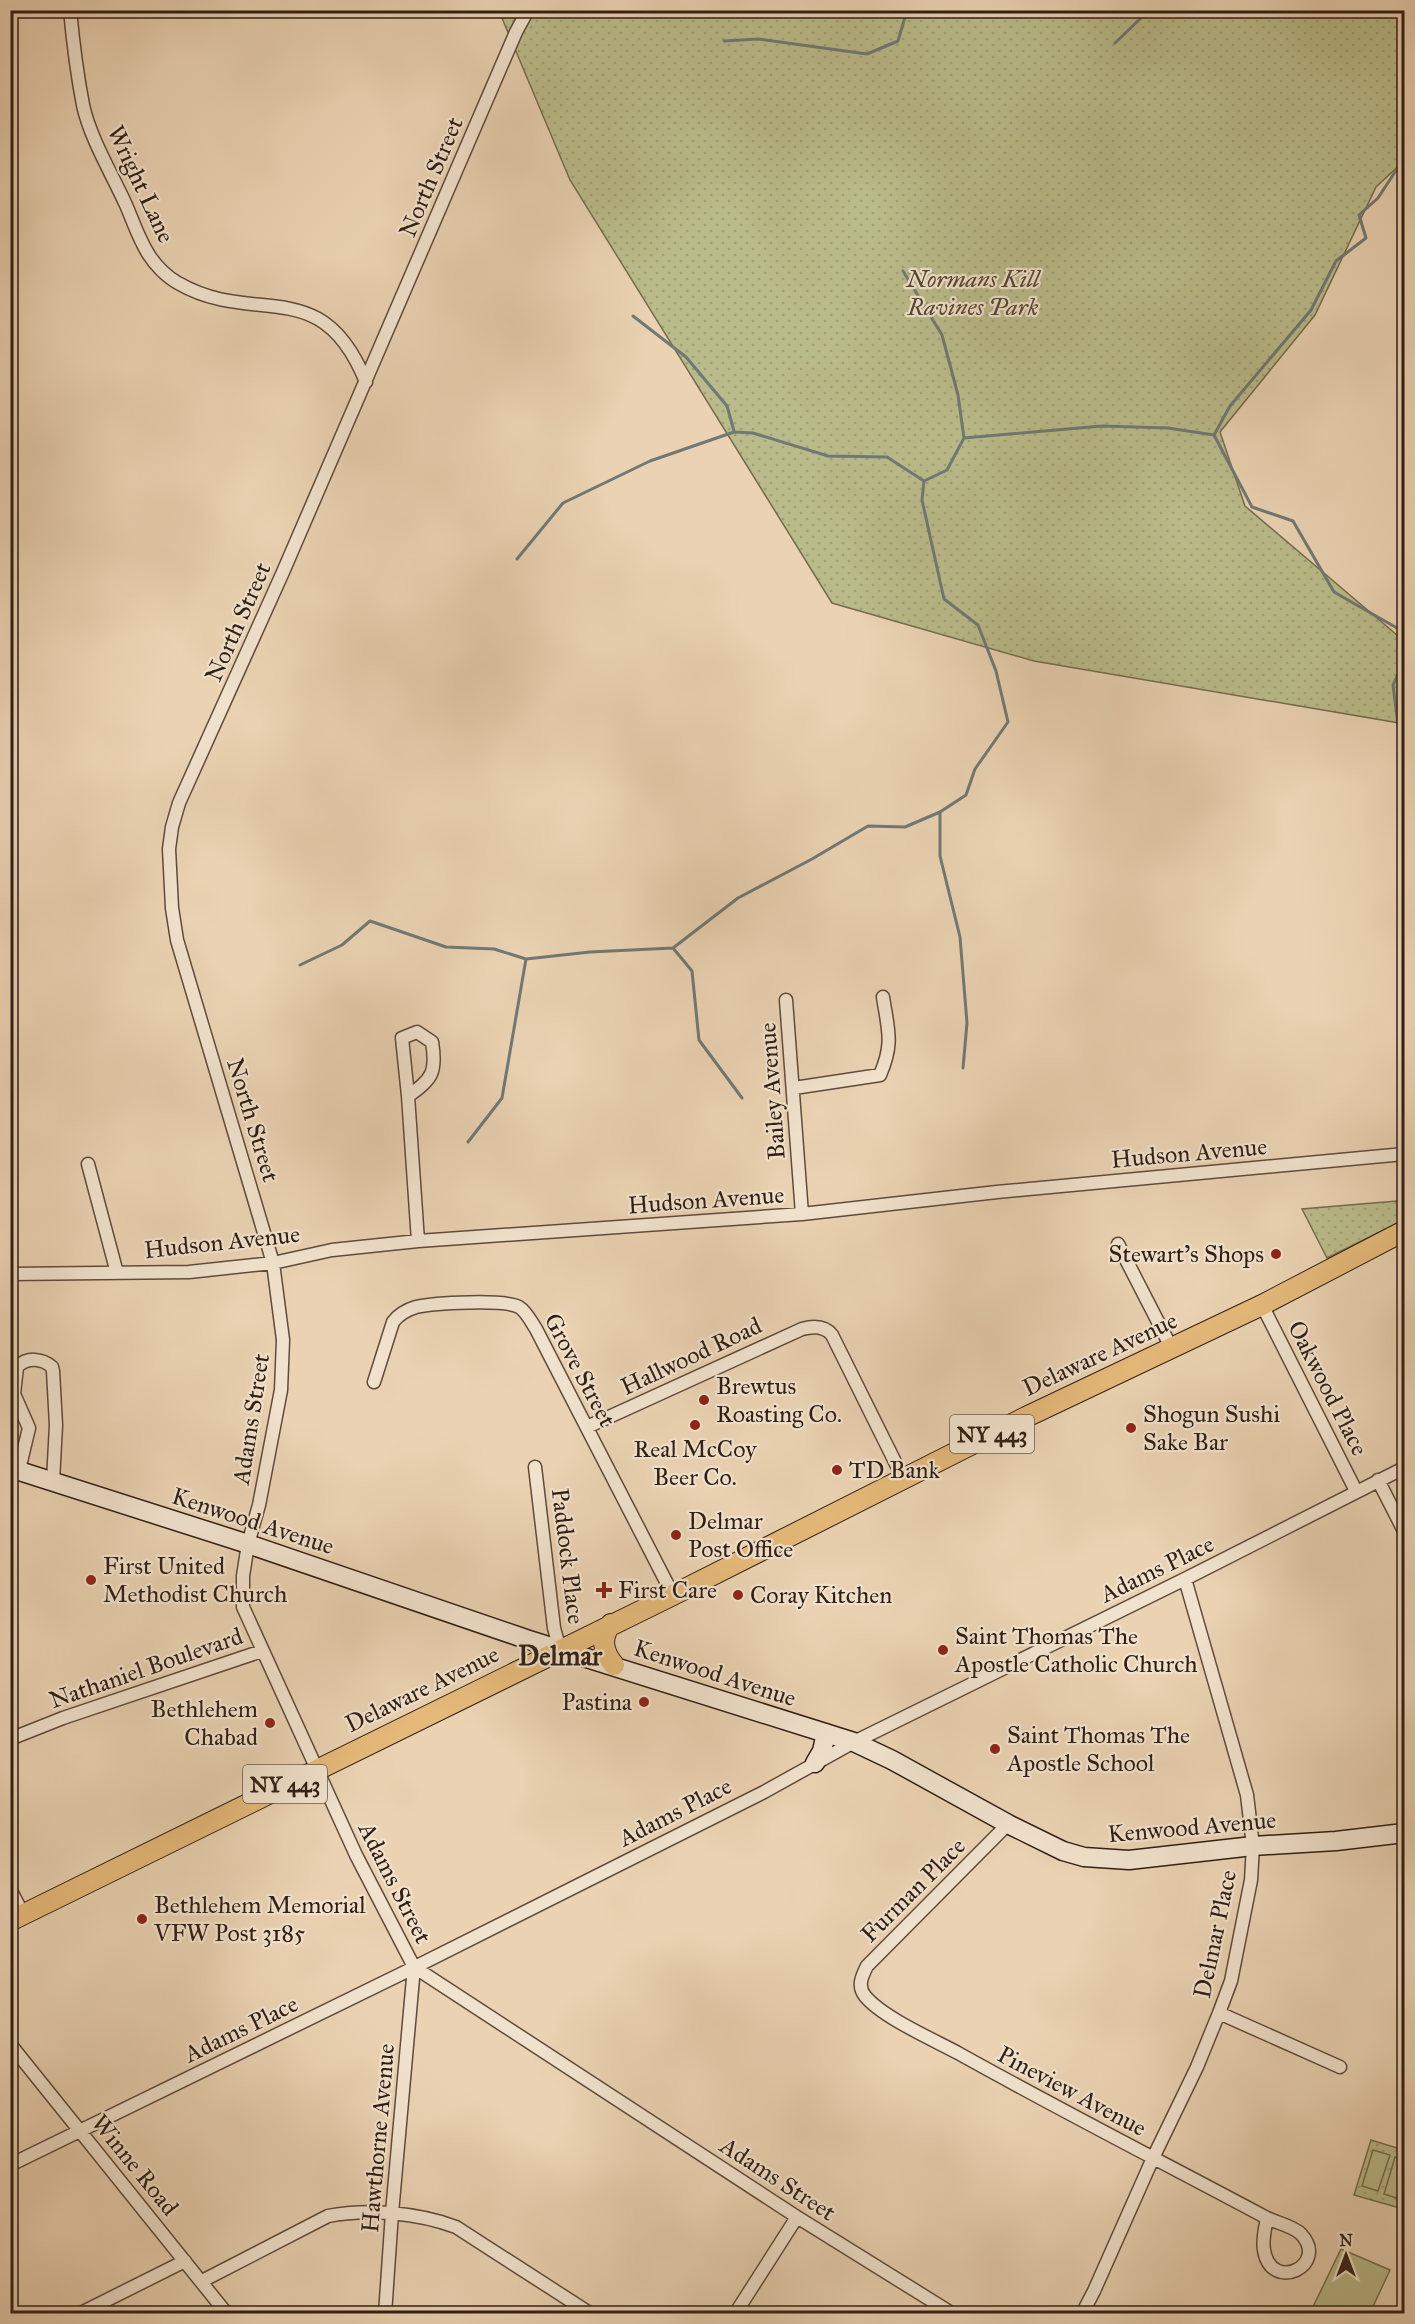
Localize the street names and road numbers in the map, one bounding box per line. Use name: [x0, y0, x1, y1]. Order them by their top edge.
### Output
street label: North Street: [392, 112, 470, 242]
street label: Wright Lane: [101, 120, 181, 248]
street label: North Street: [198, 557, 278, 686]
street label: Bailey Avenue: [752, 1021, 792, 1161]
street label: North Street: [220, 1055, 286, 1186]
street label: Hudson Avenue: [1110, 1131, 1268, 1175]
street label: Hudson Avenue: [627, 1180, 785, 1220]
street label: Hudson Avenue: [143, 1219, 301, 1265]
street label: Delaware Avenue: [1018, 1305, 1182, 1403]
street label: Grove Street: [538, 1308, 623, 1432]
street label: Hallwood Road: [616, 1310, 766, 1402]
street label: Oakwood Place: [1281, 1316, 1375, 1460]
street label: Adams Street: [226, 1351, 276, 1487]
road number: NY 443: [950, 1415, 1034, 1453]
street label: Kenwood Avenue: [168, 1481, 338, 1561]
street label: Paddock Place: [545, 1486, 591, 1626]
street label: Adams Place: [1094, 1529, 1219, 1610]
street label: Nathaniel Boulevard: [45, 1621, 247, 1715]
street label: Kenwood Avenue: [630, 1633, 800, 1713]
street label: Delaware Avenue: [340, 1639, 504, 1739]
road number: NY 443: [243, 1765, 327, 1803]
street label: Adams Place: [613, 1771, 737, 1854]
street label: Kenwood Avenue: [1107, 1805, 1277, 1849]
street label: Adams Street: [351, 1817, 439, 1949]
street label: Furman Place: [854, 1831, 972, 1949]
street label: Delmar Place: [1187, 1867, 1243, 2001]
street label: Adams Place: [178, 1989, 303, 2070]
street label: Pineview Avenue: [992, 2039, 1152, 2143]
street label: Hawthorne Avenue: [355, 2042, 401, 2234]
street label: Winne Road: [85, 2108, 185, 2222]
street label: Adams Street: [714, 2130, 842, 2228]

